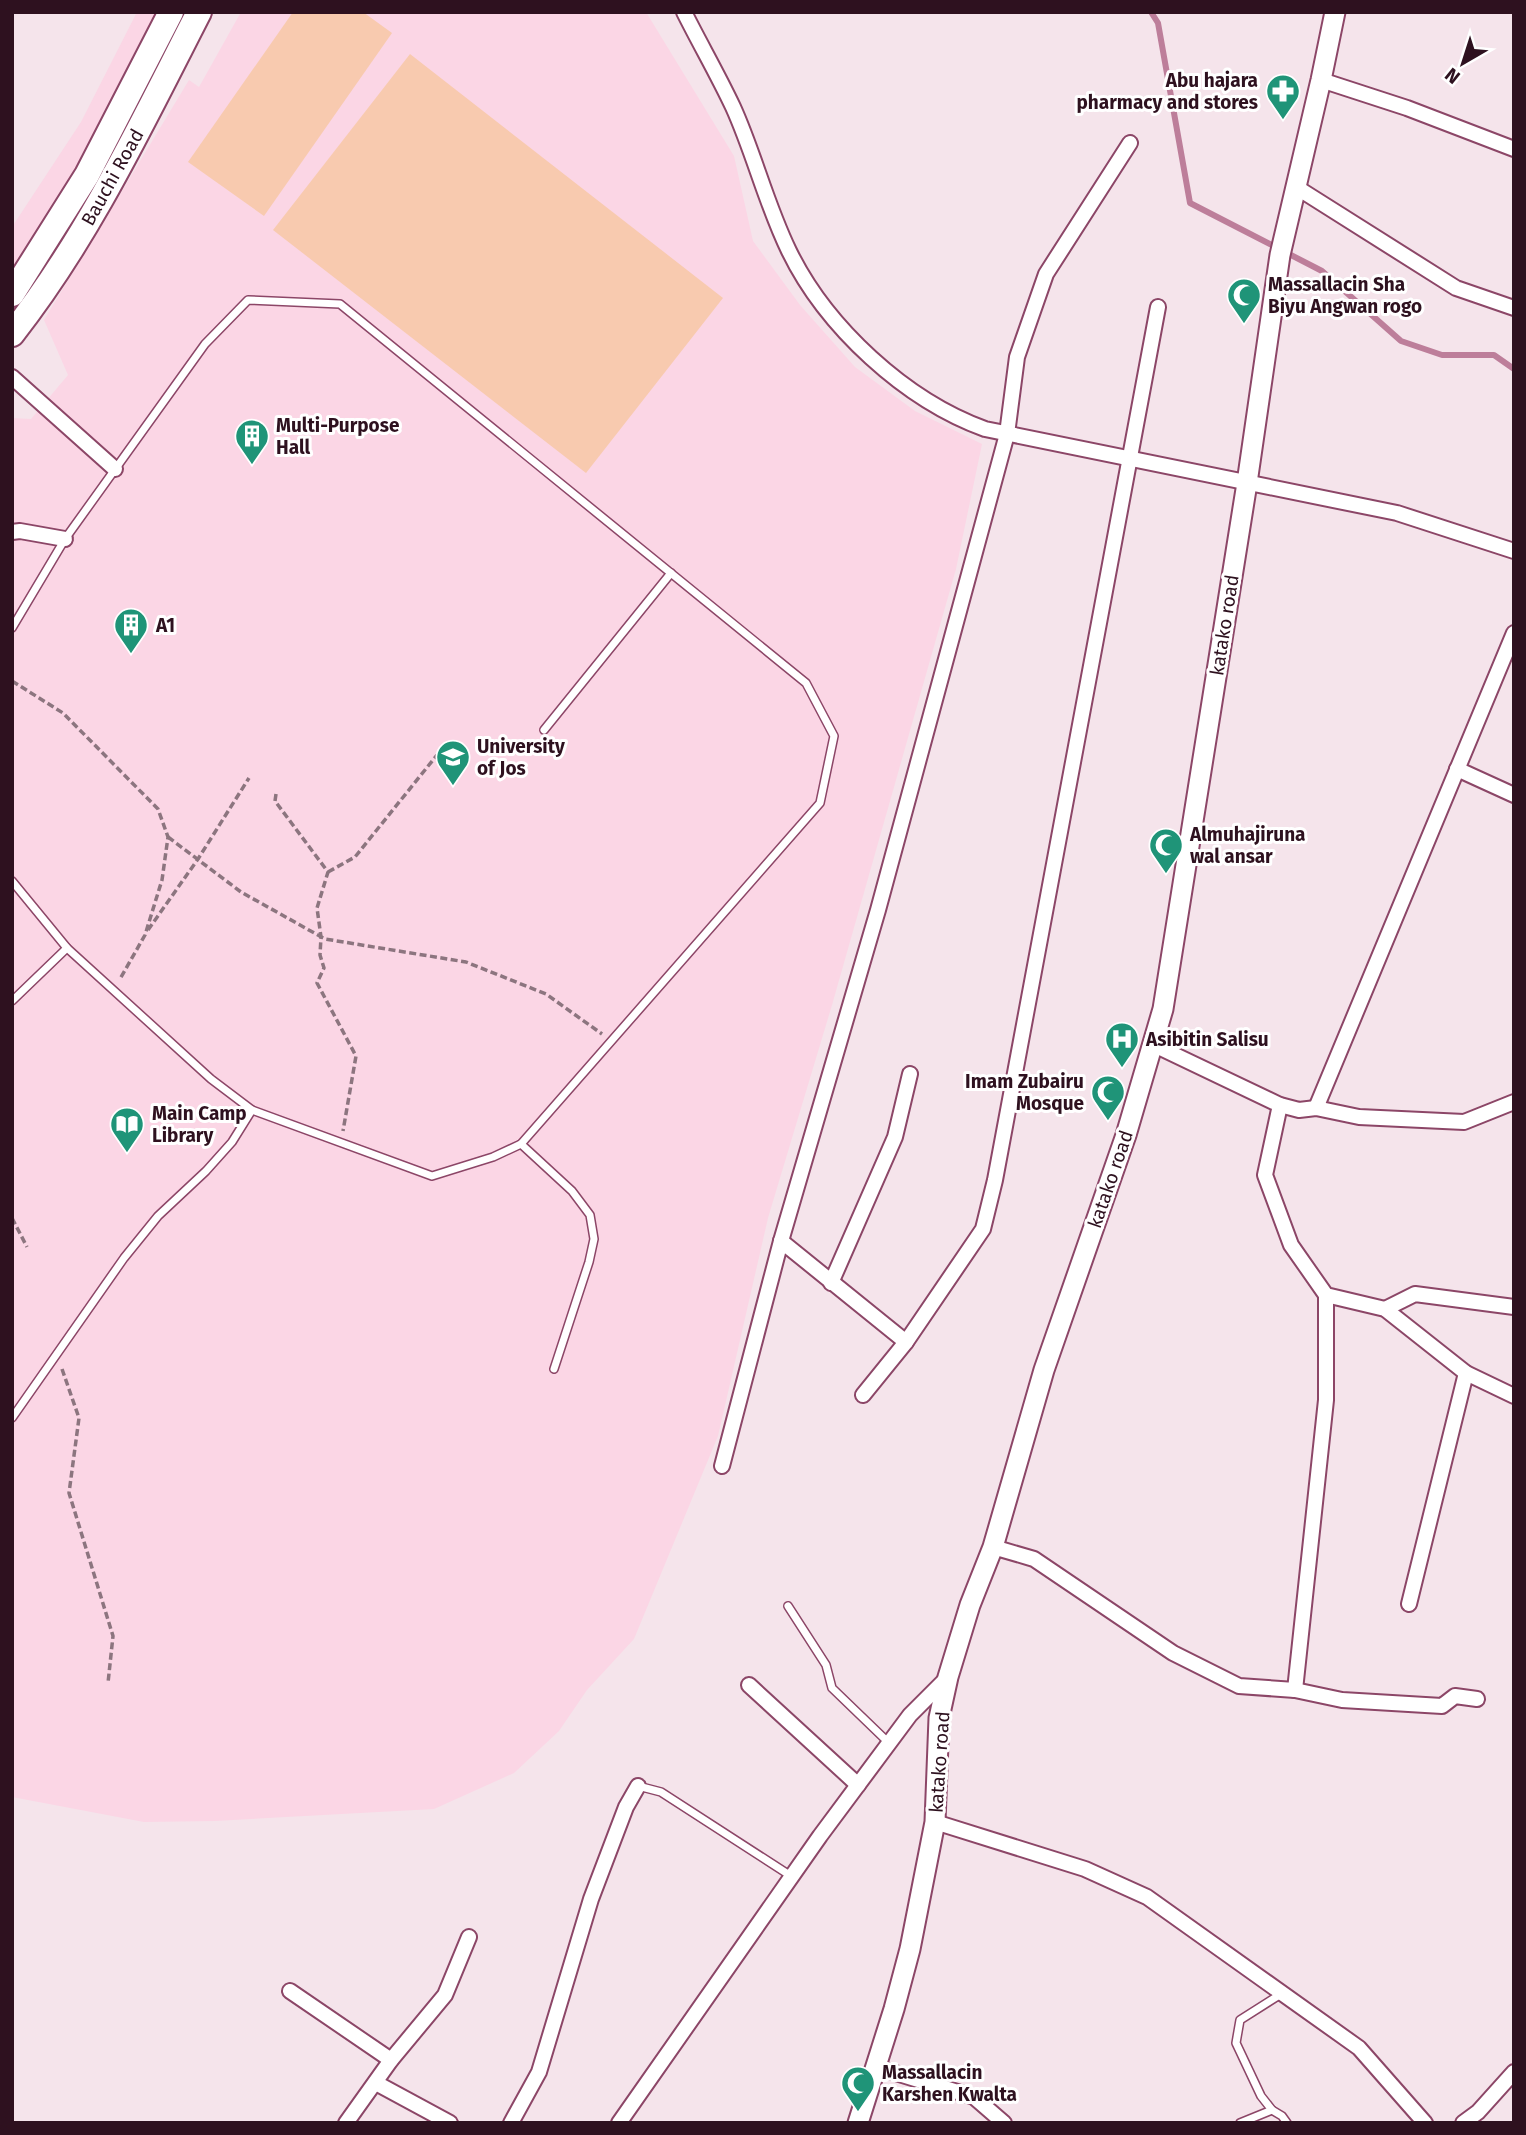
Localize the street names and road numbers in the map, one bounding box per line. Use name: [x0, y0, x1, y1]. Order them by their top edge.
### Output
street label: Bauchi Road: [76, 125, 149, 230]
street label: katako road: [1205, 573, 1244, 677]
street label: katako road: [1083, 1127, 1138, 1231]
street label: katako road: [924, 1710, 955, 1814]

